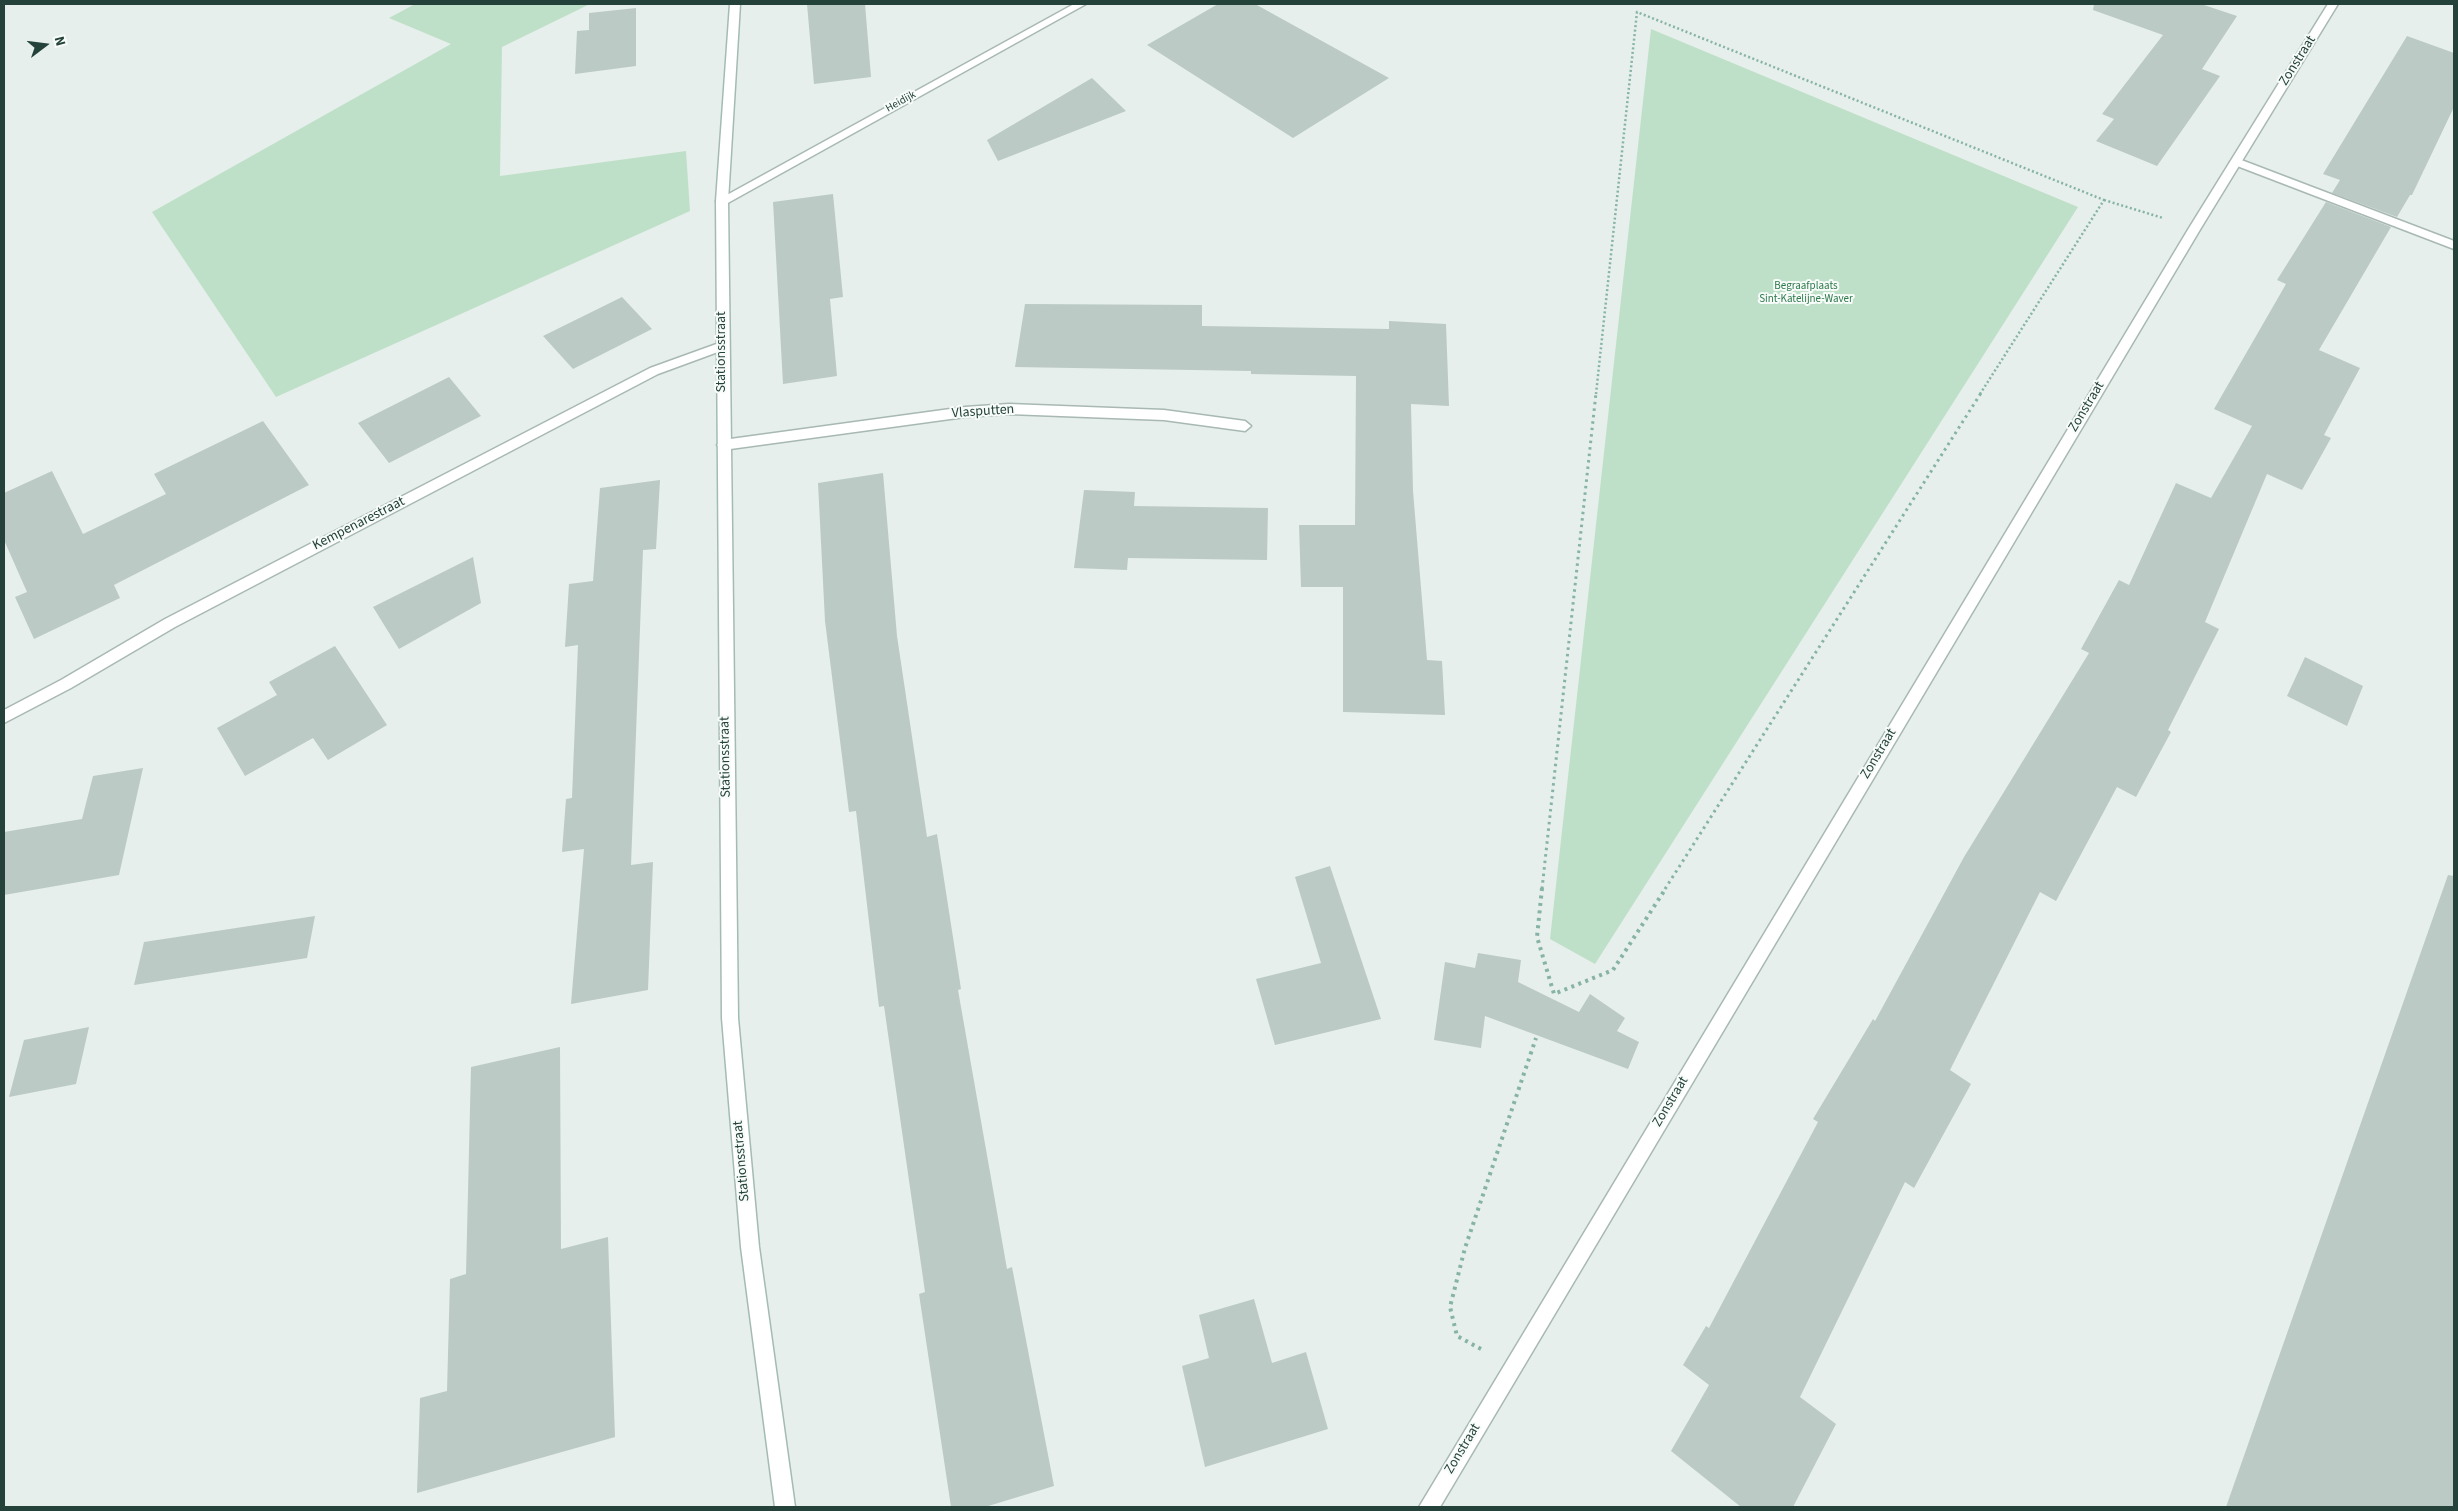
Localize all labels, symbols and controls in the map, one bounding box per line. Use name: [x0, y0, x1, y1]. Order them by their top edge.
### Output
north arrow: [20, 20, 70, 70]
street label: Zonstraat: [2276, 33, 2320, 89]
text: N: [49, 34, 70, 48]
street label: Heidijk: [884, 88, 918, 116]
park label: Begraafplaats Sint-Katelijne-Waver: [1759, 280, 1853, 306]
street label: Stationsstraat: [714, 311, 730, 393]
street label: Zonstraat: [2065, 379, 2109, 435]
street label: Vlasputten: [951, 401, 1015, 423]
street label: Kempenarestraat: [310, 494, 408, 554]
street label: Stationsstraat: [717, 716, 735, 798]
street label: Zonstraat: [1857, 726, 1901, 782]
street label: Zonstraat: [1649, 1074, 1693, 1130]
street label: Stationsstraat: [730, 1120, 754, 1202]
street label: Zonstraat: [1441, 1421, 1485, 1477]

